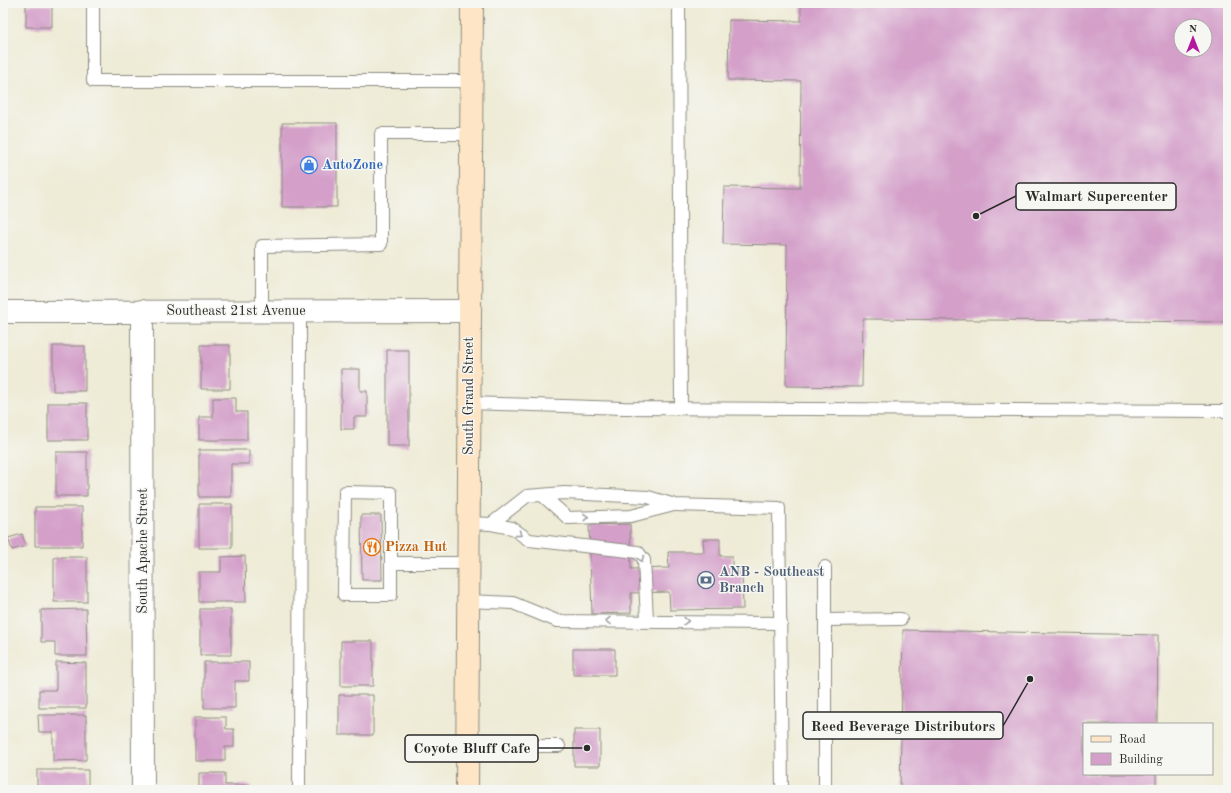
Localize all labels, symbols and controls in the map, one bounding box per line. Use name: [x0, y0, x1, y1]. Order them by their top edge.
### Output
north arrow: [1173, 18, 1213, 58]
text: N: [1189, 24, 1198, 35]
shop icon: AutoZone: [299, 155, 319, 175]
place label: AutoZone: [322, 158, 383, 172]
callout: Walmart Supercenter: [1016, 183, 1176, 210]
text: Walmart Supercenter: [1024, 190, 1168, 205]
street label: Southeast 21st Avenue: [166, 304, 306, 318]
street label: South Grand Street: [462, 337, 476, 455]
street label: South Apache Street: [136, 488, 150, 614]
one-way arrow: [583, 513, 589, 522]
one-way arrow: [515, 529, 522, 536]
restaurant icon: Pizza Hut: [362, 537, 382, 557]
place label: Pizza Hut: [385, 540, 447, 554]
one-way arrow: [637, 556, 645, 563]
place label: ANB - Southeast Branch: [719, 565, 824, 595]
bank icon: ANB - Southeast Branch: [696, 570, 716, 590]
one-way arrow: [605, 617, 611, 625]
one-way arrow: [683, 617, 689, 625]
callout: Reed Beverage Distributors: [803, 712, 1003, 739]
text: Reed Beverage Distributors: [811, 720, 995, 735]
legend: [1083, 723, 1213, 775]
text: Road: [1119, 734, 1146, 746]
callout: Coyote Bluff Cafe: [405, 735, 538, 762]
text: Coyote Bluff Cafe: [414, 742, 530, 757]
text: Building: [1119, 754, 1163, 766]

